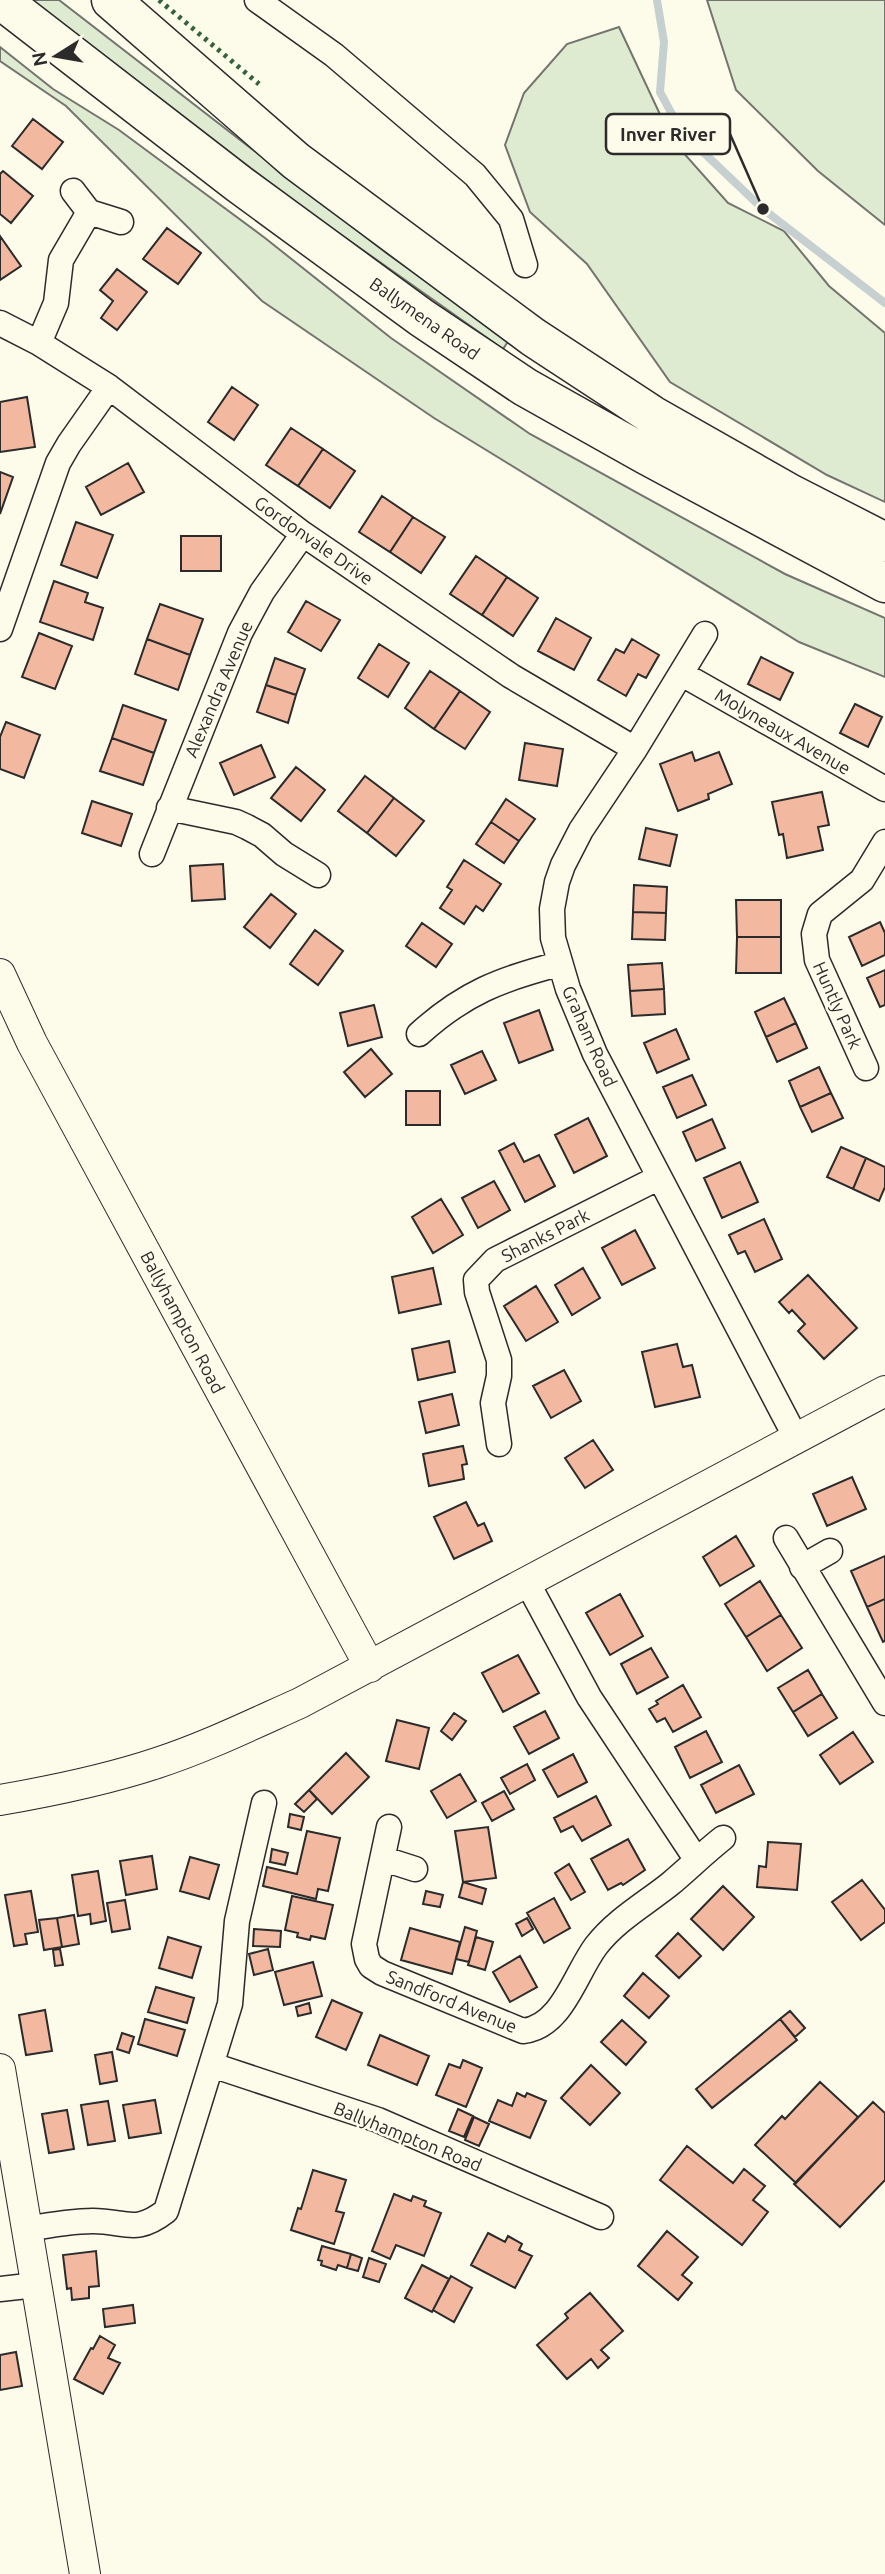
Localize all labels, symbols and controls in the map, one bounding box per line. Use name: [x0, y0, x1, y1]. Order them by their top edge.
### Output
north arrow: [21, 21, 91, 91]
text: N: [27, 50, 51, 68]
callout: Inver River: [606, 114, 730, 154]
text: Inver River: [620, 123, 716, 145]
street label: Ballymena Road: [366, 273, 484, 363]
street label: Gordonvale Drive: [251, 492, 377, 588]
street label: Alexandra Avenue: [180, 618, 256, 760]
street label: Molyneaux Avenue: [712, 684, 854, 778]
street label: Huntly Park: [810, 958, 866, 1052]
street label: Graham Road: [559, 982, 621, 1090]
street label: Shanks Park: [498, 1204, 592, 1266]
street label: Ballyhampton Road: [137, 1248, 229, 1396]
street label: Sandford Avenue: [384, 1966, 520, 2036]
street label: Ballyhampton Road: [331, 2097, 485, 2175]

